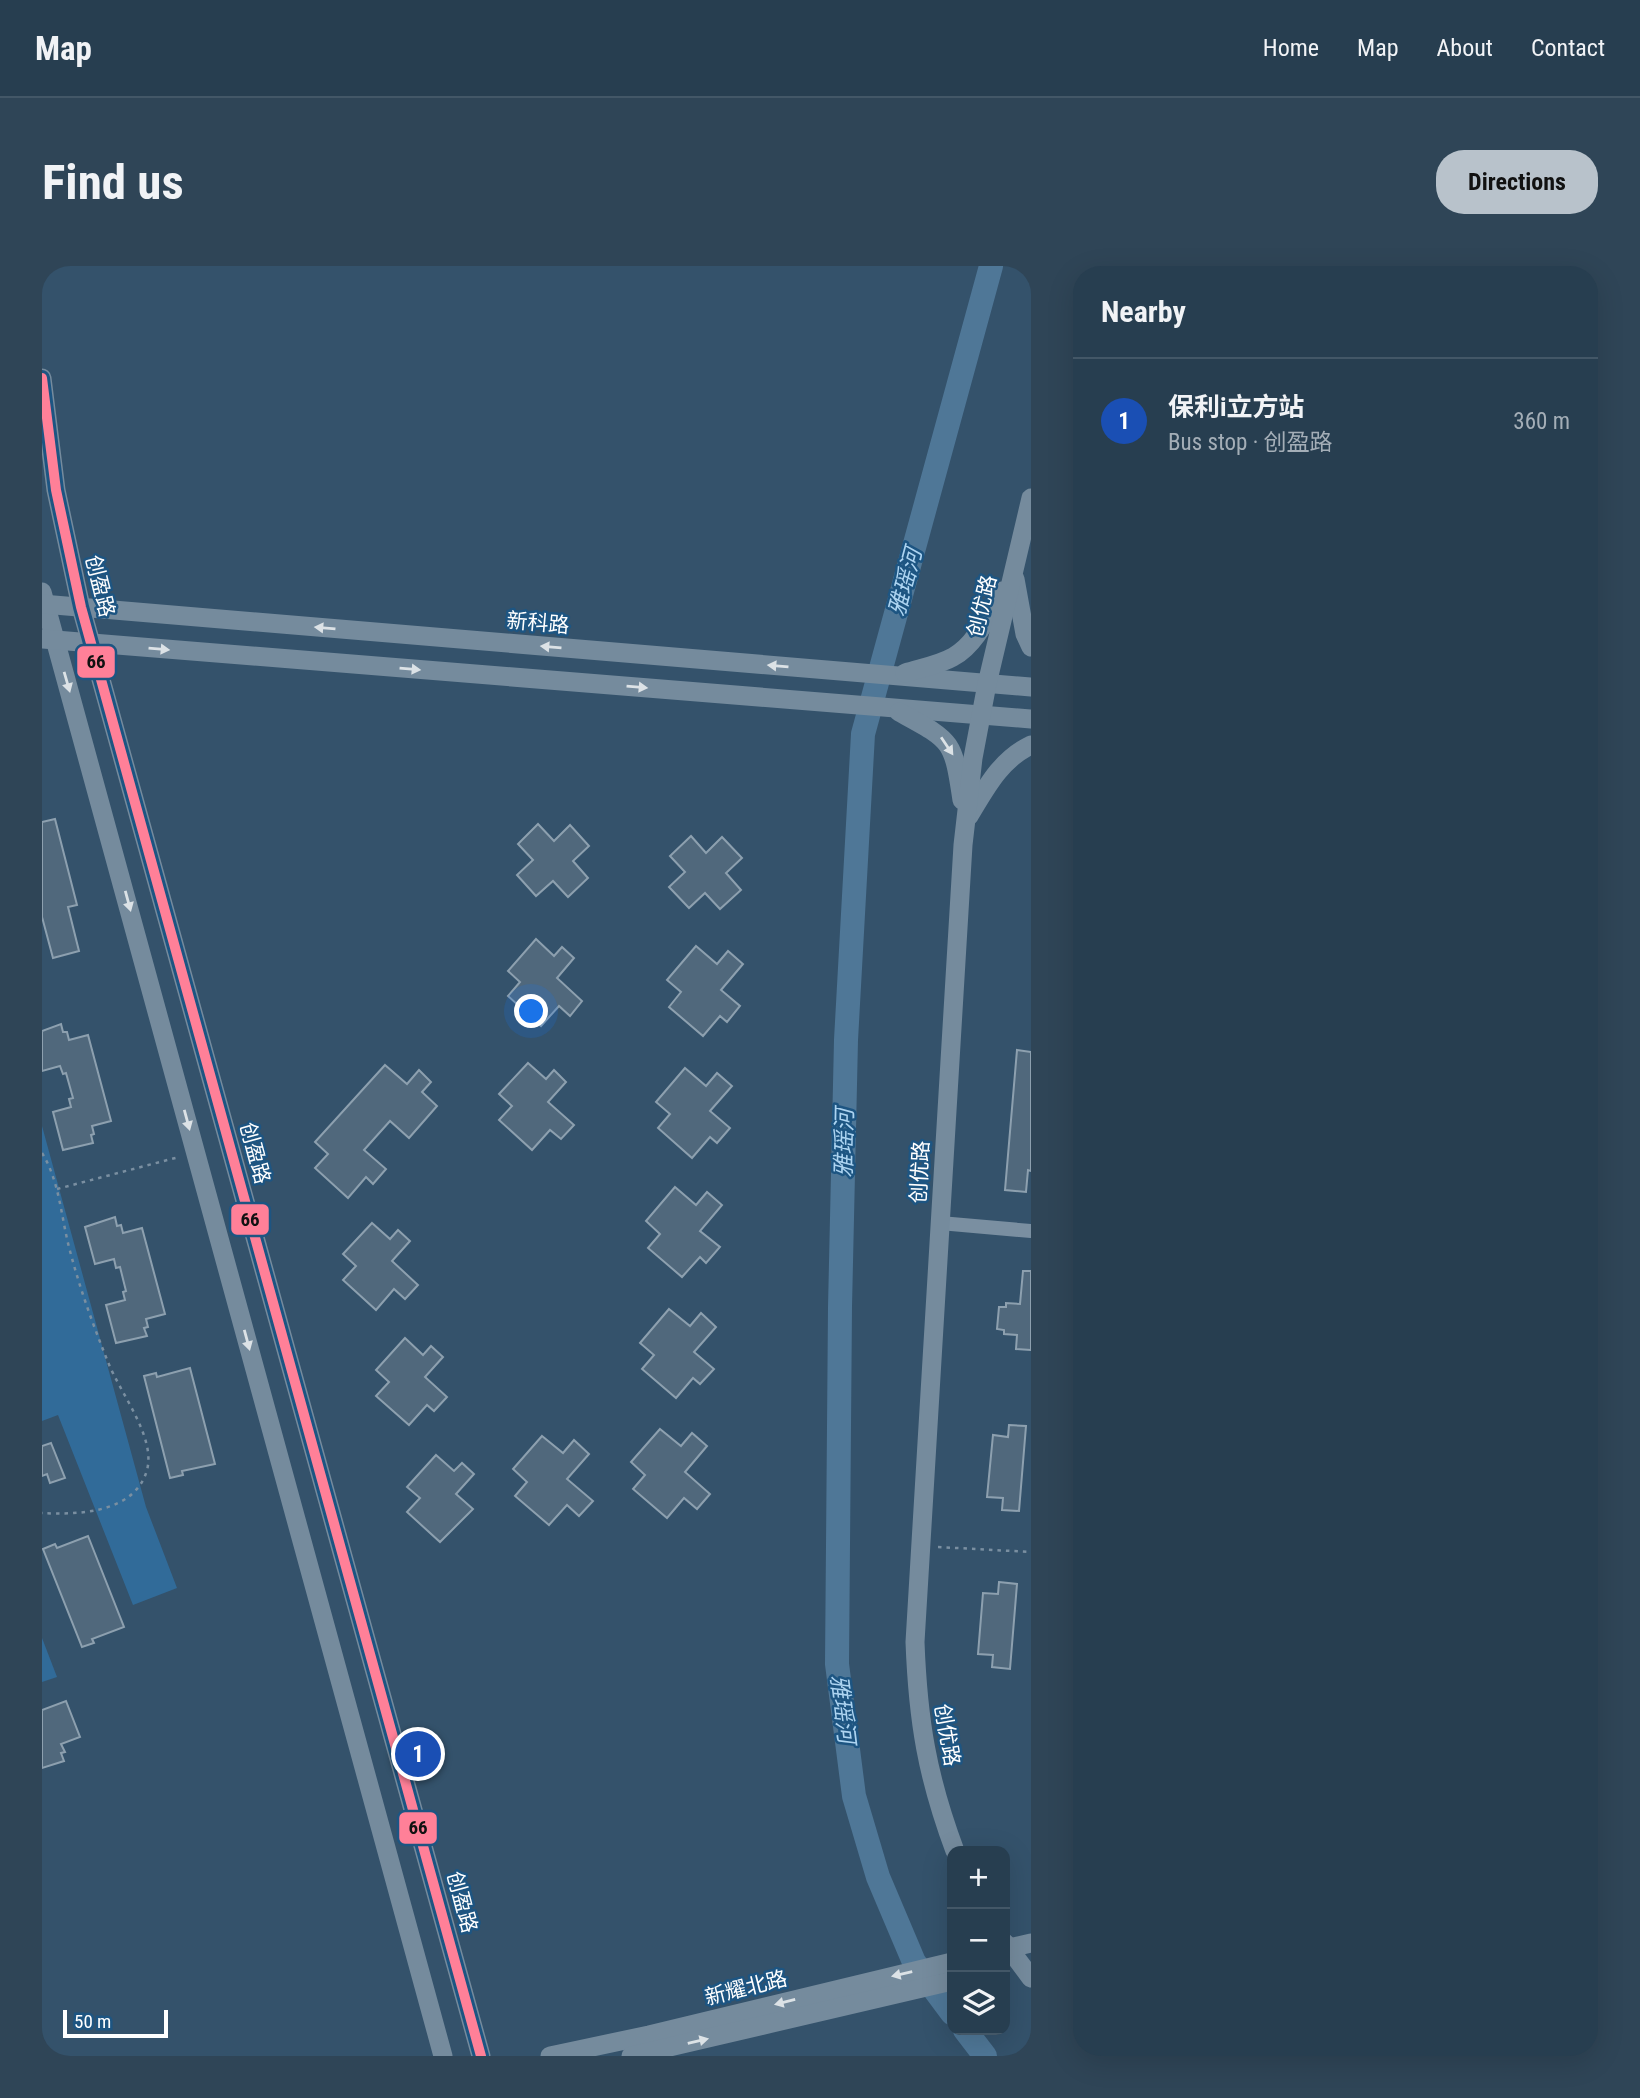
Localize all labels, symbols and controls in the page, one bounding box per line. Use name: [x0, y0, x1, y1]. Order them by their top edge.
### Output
text: Map: [35, 29, 92, 68]
text: Home: [1263, 34, 1319, 62]
text: Map: [1357, 34, 1399, 62]
text: About: [1437, 34, 1493, 62]
text: Contact: [1531, 34, 1605, 62]
button: Directions: [1436, 150, 1598, 214]
text: Find us: [42, 154, 184, 211]
text: Nearby: [1101, 294, 1186, 329]
text: 保利i立方站: [1168, 392, 1305, 422]
text: 1: [1118, 408, 1130, 435]
text: 360 m: [1513, 408, 1570, 435]
text: Bus stop · 创盈路: [1168, 429, 1333, 456]
water label: 雅瑶河: [884, 541, 928, 619]
street label: 创盈路: [81, 553, 119, 619]
street label: 创优路: [963, 573, 1001, 639]
street label: 新科路: [506, 608, 570, 638]
one-way arrow: [313, 622, 335, 633]
one-way arrow: [540, 641, 562, 652]
one-way arrow: [148, 644, 170, 655]
line badge: 66: [76, 645, 116, 679]
text: 66: [86, 650, 106, 673]
one-way arrow: [767, 660, 789, 671]
one-way arrow: [399, 664, 421, 675]
one-way arrow: [62, 671, 72, 692]
one-way arrow: [626, 682, 648, 693]
one-way arrow: [941, 736, 954, 756]
one-way arrow: [123, 891, 133, 912]
your location: [514, 994, 548, 1028]
water label: 雅瑶河: [830, 1104, 859, 1178]
one-way arrow: [183, 1110, 193, 1131]
street label: 创盈路: [235, 1119, 275, 1187]
street label: 创优路: [906, 1140, 934, 1204]
line badge: 66: [230, 1203, 270, 1236]
text: 66: [240, 1208, 260, 1231]
one-way arrow: [243, 1330, 253, 1351]
water label: 雅瑶河: [825, 1673, 861, 1749]
street label: 创优路: [930, 1702, 964, 1768]
pin: 1: [395, 1728, 441, 1780]
line badge: 66: [398, 1811, 438, 1845]
text: 66: [408, 1816, 428, 1839]
map controls: [947, 1846, 1010, 2035]
button: +: [947, 1846, 1010, 1909]
street label: 创盈路: [442, 1868, 482, 1936]
button: −: [947, 1909, 1010, 1972]
street label: 新耀北路: [702, 1966, 790, 2010]
one-way arrow: [891, 1969, 913, 1980]
button: layers: [947, 1972, 1010, 2035]
one-way arrow: [774, 1997, 796, 2008]
scale bar: [63, 2007, 168, 2039]
text: 50 m: [74, 2010, 111, 2033]
one-way arrow: [687, 2035, 709, 2046]

